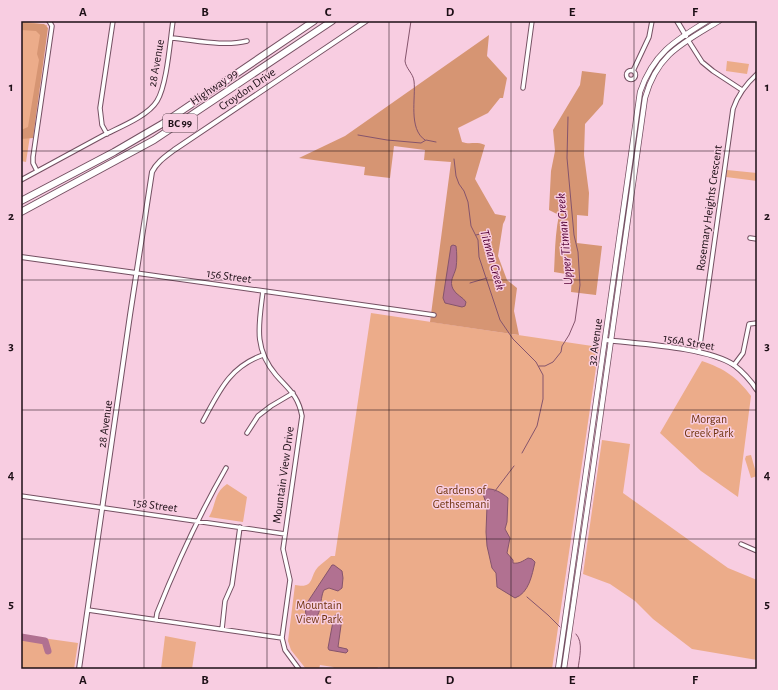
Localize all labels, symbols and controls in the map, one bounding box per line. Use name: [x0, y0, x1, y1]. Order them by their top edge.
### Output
text: A: [79, 6, 87, 19]
text: B: [201, 6, 209, 19]
text: C: [325, 6, 332, 19]
text: D: [446, 6, 455, 19]
text: E: [569, 6, 576, 19]
text: F: [692, 6, 699, 19]
street label: 28 Avenue: [146, 38, 166, 88]
street label: Croydon Drive: [216, 66, 278, 113]
street label: Highway 99: [188, 67, 241, 108]
text: 1: [9, 81, 13, 94]
text: 1: [765, 81, 769, 94]
road number: BC 99: [163, 114, 197, 132]
street label: Rosemary Heights Crescent: [694, 144, 725, 272]
water label: Upper Titman Creek: [554, 192, 576, 286]
text: 2: [8, 210, 14, 223]
text: 2: [764, 210, 770, 223]
water label: Titman Creek: [477, 228, 507, 292]
street label: 156 Street: [206, 267, 252, 285]
street label: 32 Avenue: [586, 318, 604, 366]
street label: 156A Street: [662, 332, 716, 352]
text: 3: [8, 340, 14, 353]
text: 3: [764, 340, 770, 353]
street label: 28 Avenue: [96, 399, 114, 449]
park label: Morgan Creek Park: [684, 413, 734, 439]
street label: Mountain View Drive: [270, 426, 296, 524]
text: 4: [8, 469, 15, 482]
text: 4: [764, 469, 771, 482]
park label: Gardens of Gethsemani: [433, 484, 489, 510]
street label: 158 Street: [132, 496, 178, 514]
text: 5: [8, 598, 14, 611]
text: 5: [764, 598, 770, 611]
park label: Mountain View Park: [296, 599, 343, 625]
text: A: [79, 674, 87, 687]
text: B: [201, 674, 209, 687]
text: C: [325, 674, 332, 687]
text: D: [446, 674, 455, 687]
text: E: [569, 674, 576, 687]
text: F: [692, 674, 699, 687]

